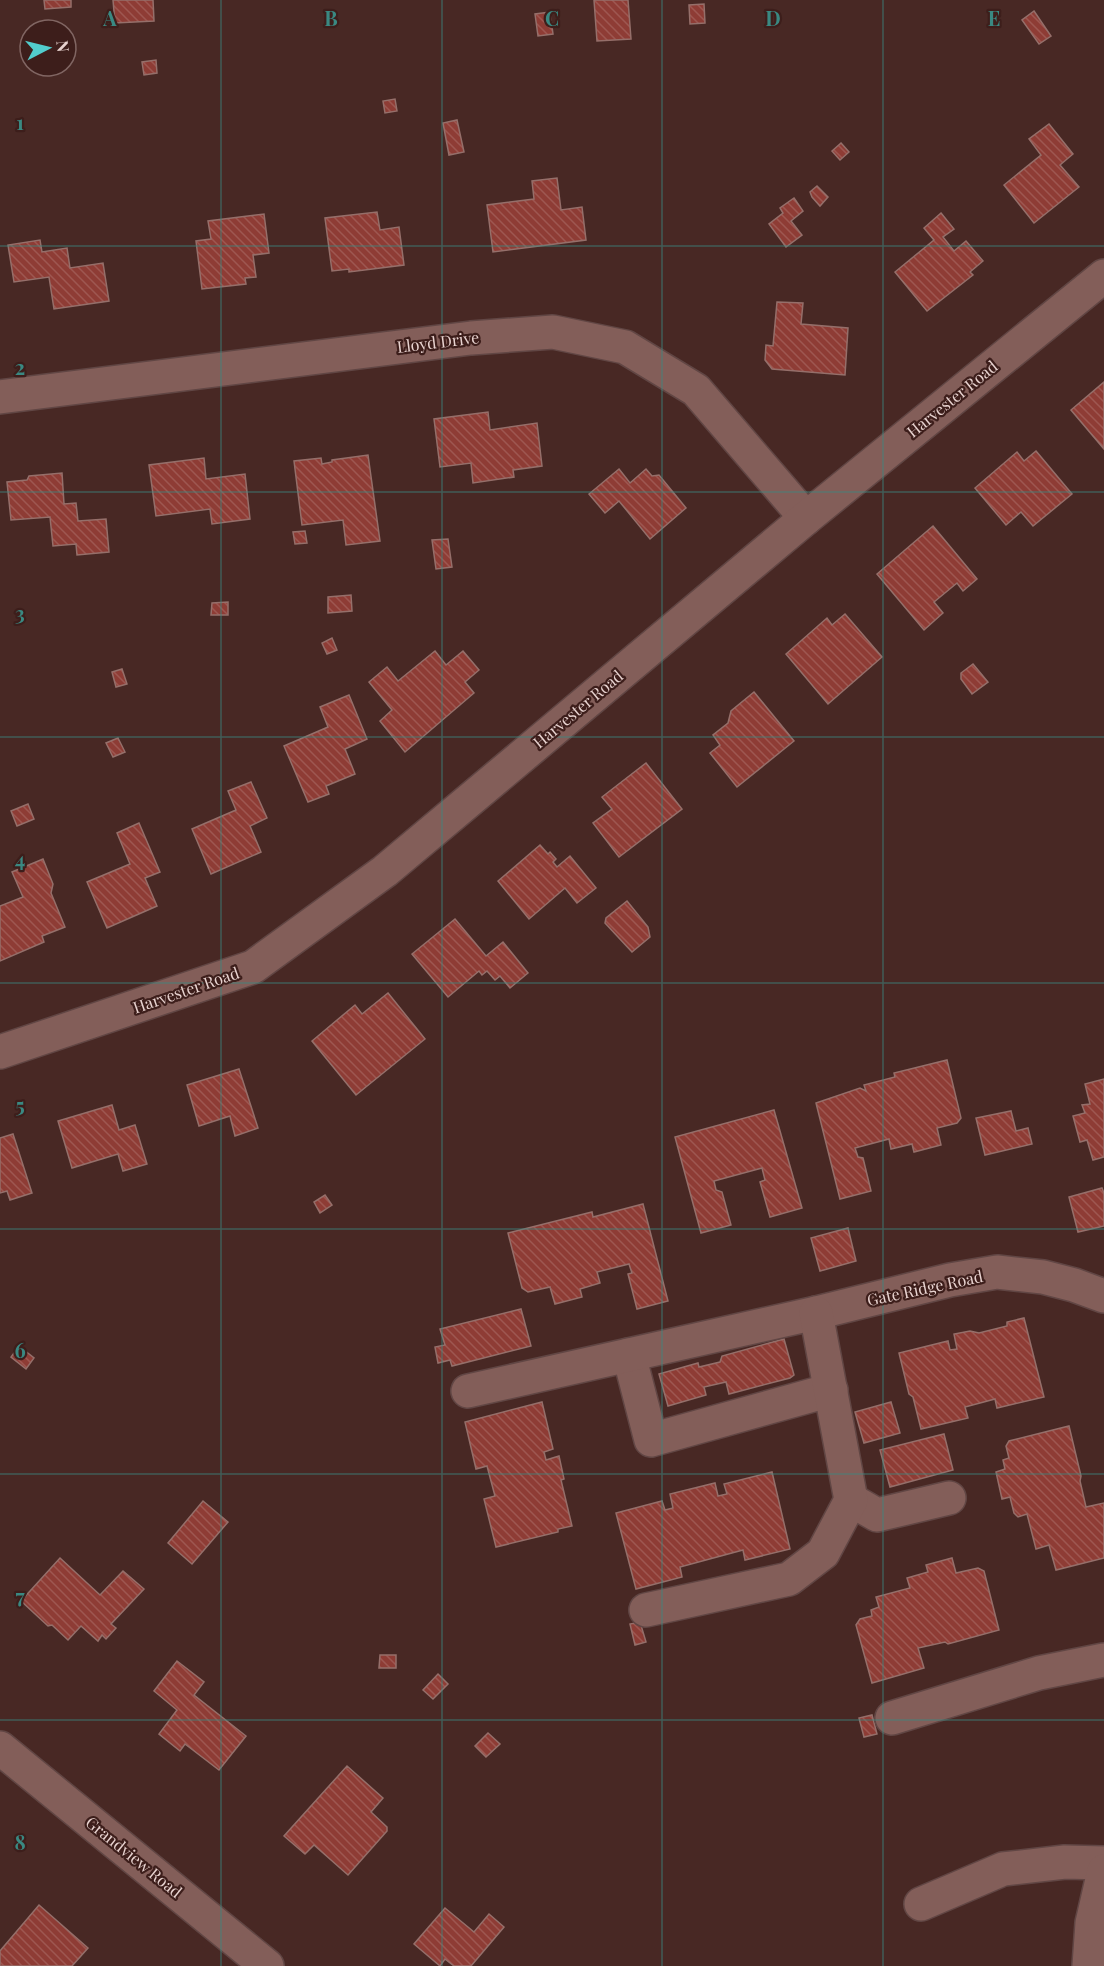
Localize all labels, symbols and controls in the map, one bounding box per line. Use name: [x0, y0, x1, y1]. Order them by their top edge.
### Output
text: A: [102, 4, 117, 31]
text: B: [324, 4, 338, 31]
text: C: [545, 4, 559, 31]
text: D: [765, 4, 781, 31]
text: E: [988, 4, 1000, 31]
north arrow: [18, 18, 78, 78]
text: N: [52, 39, 75, 54]
text: 1: [16, 108, 24, 135]
street label: Lloyd Drive: [396, 326, 480, 357]
text: 2: [15, 353, 25, 380]
street label: Harvester Road: [902, 356, 1001, 442]
text: 3: [15, 599, 25, 626]
street label: Harvester Road: [528, 665, 627, 752]
text: 4: [15, 845, 25, 872]
street label: Harvester Road: [130, 962, 242, 1018]
text: 5: [15, 1091, 25, 1118]
street label: Gate Ridge Road: [865, 1265, 985, 1310]
text: 6: [14, 1336, 26, 1363]
text: 7: [15, 1582, 25, 1609]
street label: Grandview Road: [82, 1811, 187, 1902]
text: 8: [14, 1828, 26, 1855]

